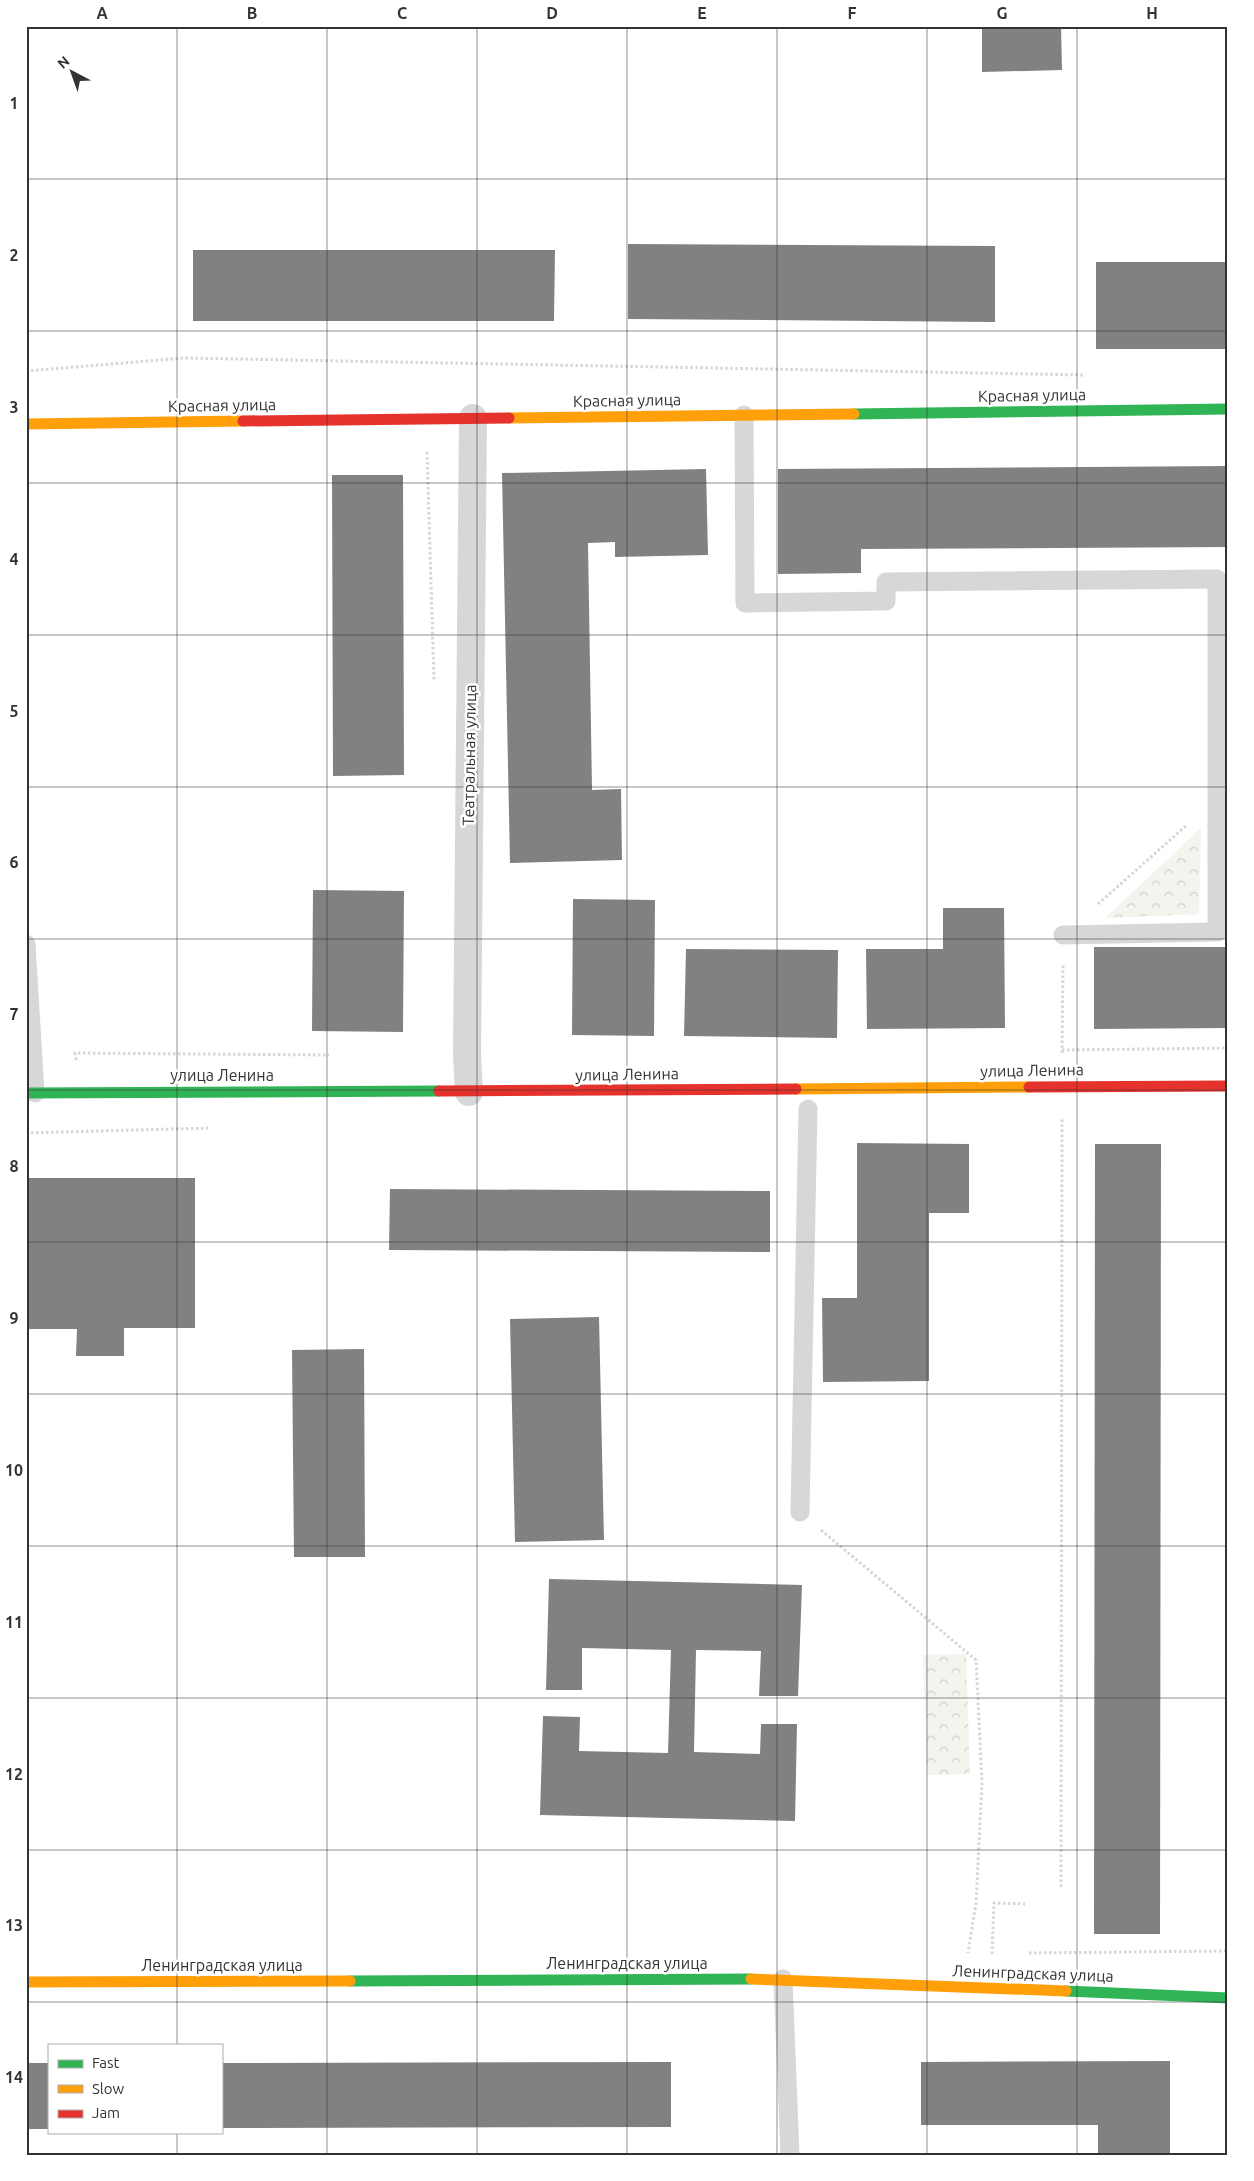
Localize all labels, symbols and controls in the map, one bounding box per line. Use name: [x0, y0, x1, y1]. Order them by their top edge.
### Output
text: A: [96, 4, 108, 22]
text: B: [247, 4, 257, 22]
text: C: [397, 4, 407, 22]
text: D: [546, 4, 558, 22]
text: E: [697, 4, 707, 22]
text: F: [848, 4, 857, 22]
text: G: [996, 4, 1008, 22]
text: H: [1146, 4, 1158, 22]
north arrow: [48, 48, 98, 98]
text: N: [54, 53, 73, 72]
text: 1: [9, 94, 19, 112]
text: 2: [9, 246, 19, 264]
street label: Красная улица: [978, 385, 1086, 405]
street label: Красная улица: [573, 390, 681, 410]
street label: Красная улица: [168, 395, 276, 415]
text: 3: [9, 398, 19, 416]
text: 4: [9, 550, 19, 568]
street label: Театральная улица: [459, 684, 479, 826]
text: 5: [9, 702, 19, 720]
text: 6: [9, 853, 19, 871]
text: 7: [9, 1005, 19, 1023]
street label: улица Ленина: [980, 1060, 1084, 1080]
street label: улица Ленина: [575, 1064, 679, 1084]
street label: улица Ленина: [170, 1066, 274, 1084]
text: 8: [9, 1157, 19, 1175]
text: 9: [9, 1309, 19, 1327]
text: 10: [5, 1461, 23, 1479]
text: 11: [5, 1613, 23, 1631]
text: 12: [5, 1765, 23, 1783]
text: 13: [5, 1916, 23, 1934]
street label: Ленинградская улица: [546, 1954, 708, 1972]
street label: Ленинградская улица: [141, 1956, 303, 1974]
street label: Ленинградская улица: [952, 1961, 1114, 1985]
legend: [48, 2044, 222, 2134]
text: Fast: [92, 2054, 120, 2071]
text: 14: [5, 2068, 23, 2086]
text: Slow: [92, 2080, 125, 2097]
text: Jam: [92, 2104, 120, 2121]

